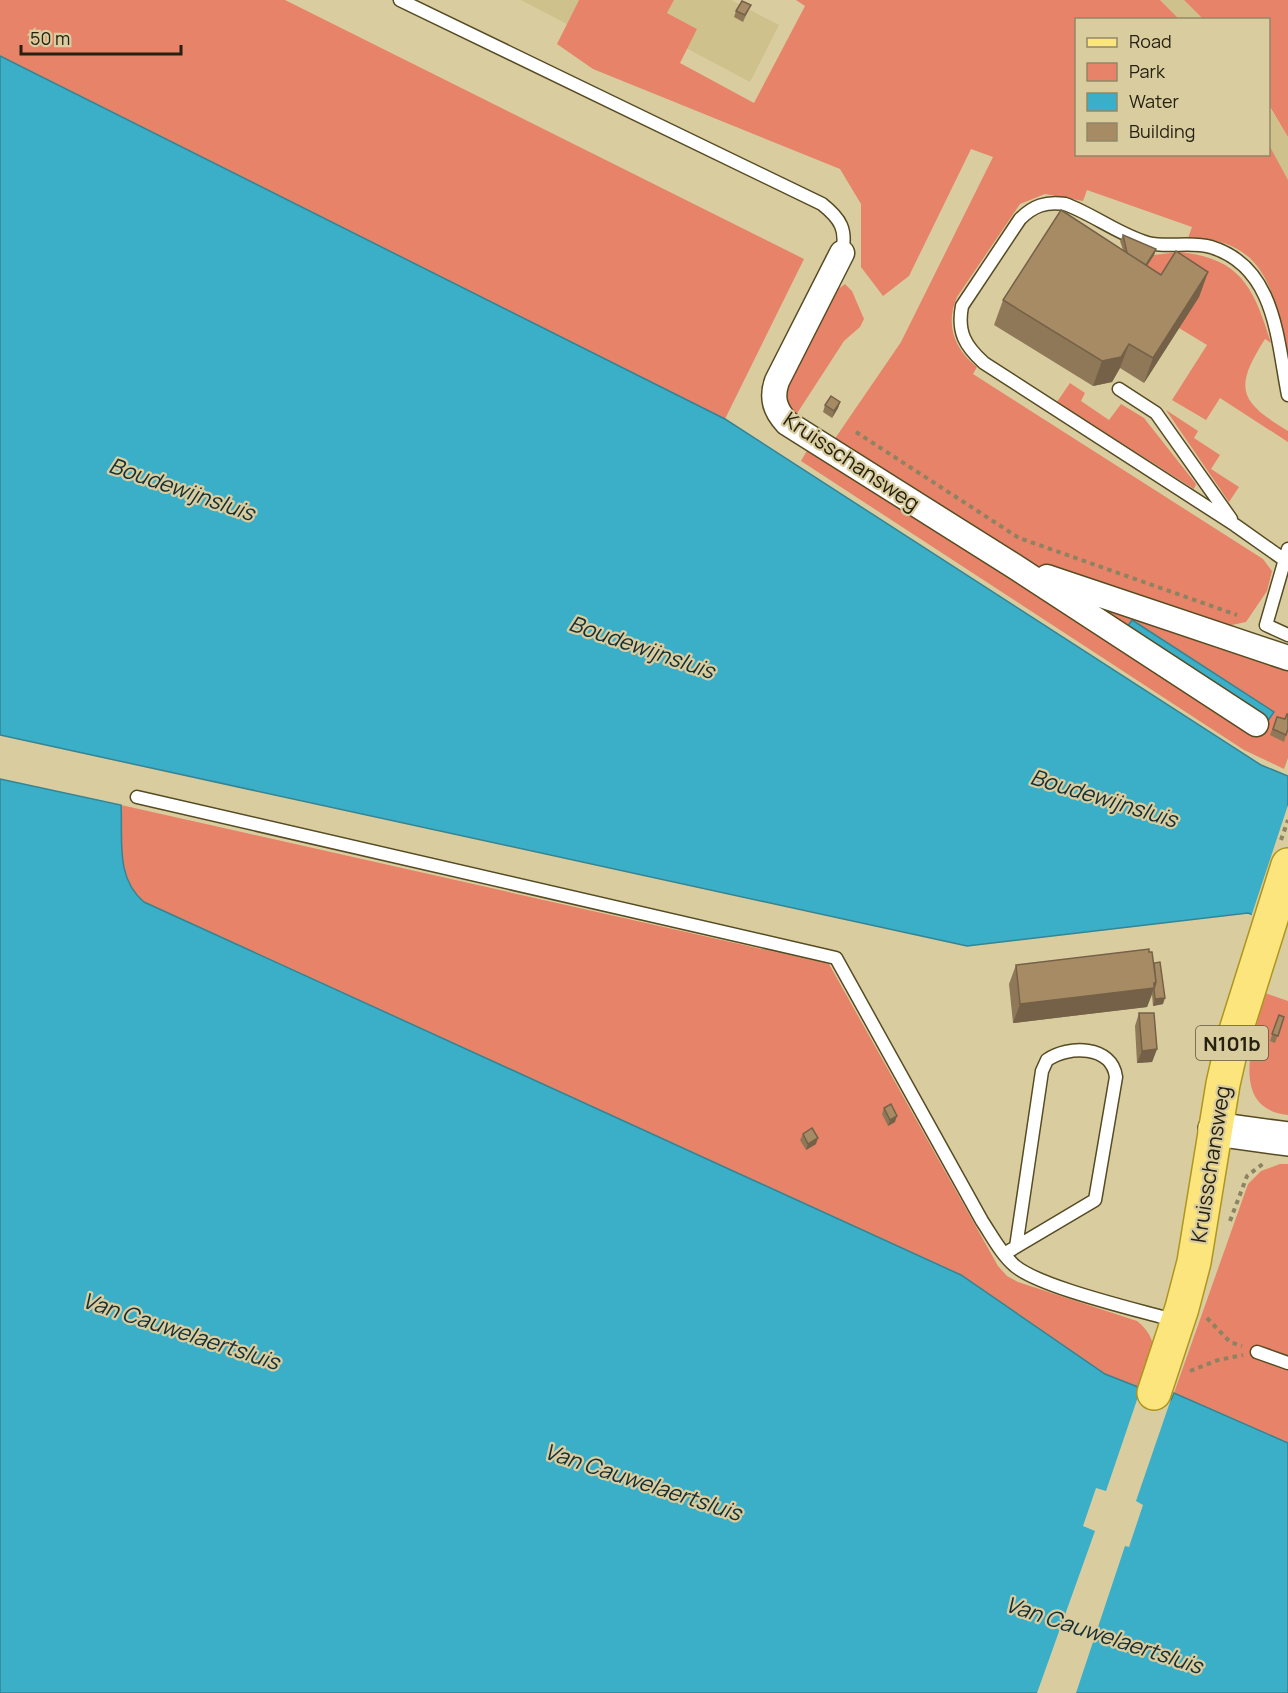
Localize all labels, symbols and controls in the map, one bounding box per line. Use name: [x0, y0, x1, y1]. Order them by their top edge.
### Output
scale bar: [21, 18, 182, 56]
legend: [1075, 18, 1270, 156]
text: 50 m: [30, 26, 70, 50]
text: Road: [1129, 29, 1172, 53]
text: Park: [1129, 59, 1166, 83]
text: Water: [1129, 89, 1179, 113]
text: Building: [1129, 119, 1195, 143]
street label: Kruisschansweg: [778, 405, 926, 517]
water label: Boudewijnsluis: [105, 450, 260, 528]
water label: Boudewijnsluis: [565, 608, 720, 686]
water label: Boudewijnsluis: [1027, 761, 1182, 835]
road number: N101b: [1196, 1026, 1268, 1060]
street label: Kruisschansweg: [1184, 1083, 1236, 1245]
water label: Van Cauwelaertsluis: [79, 1285, 285, 1377]
water label: Van Cauwelaertsluis: [541, 1436, 747, 1528]
water label: Van Cauwelaertsluis: [1002, 1589, 1208, 1681]

